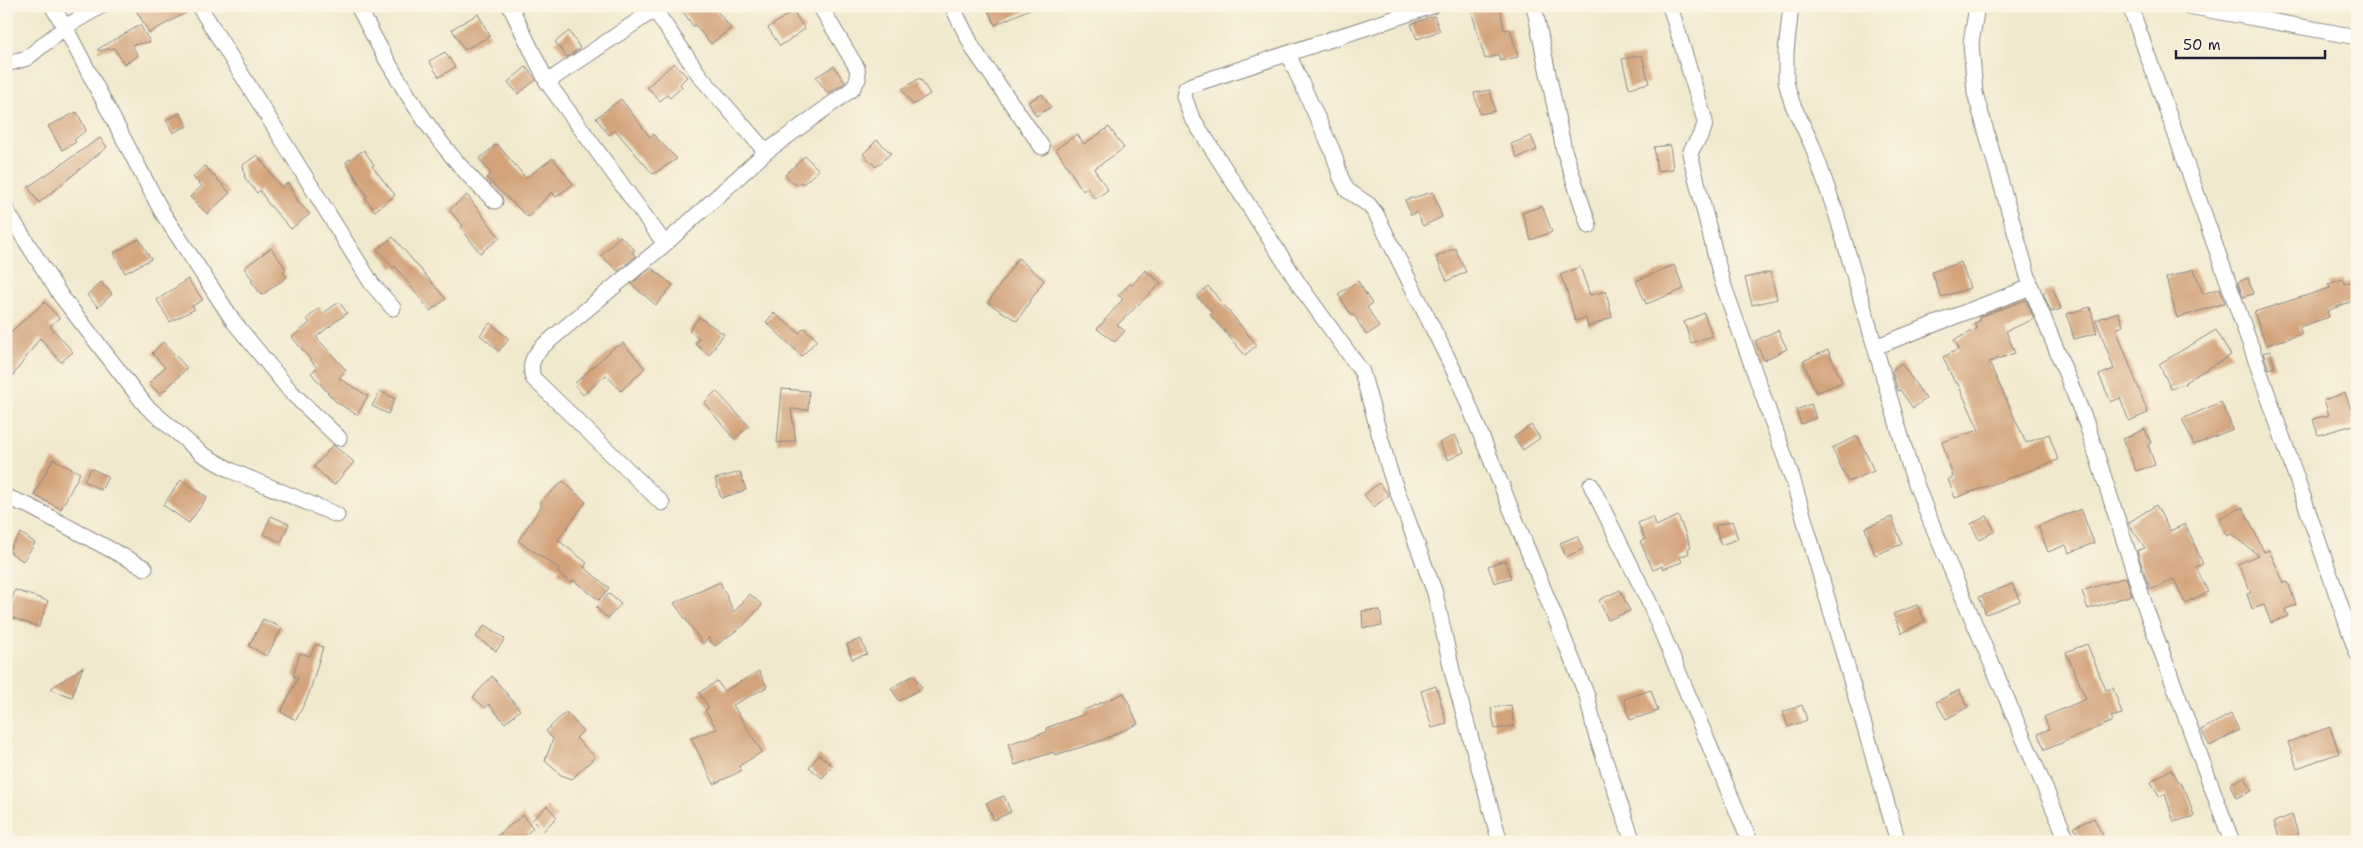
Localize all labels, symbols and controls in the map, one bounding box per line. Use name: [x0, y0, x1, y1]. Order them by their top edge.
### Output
scale bar: [2176, 28, 2324, 60]
text: 50 m: [2183, 35, 2221, 55]

